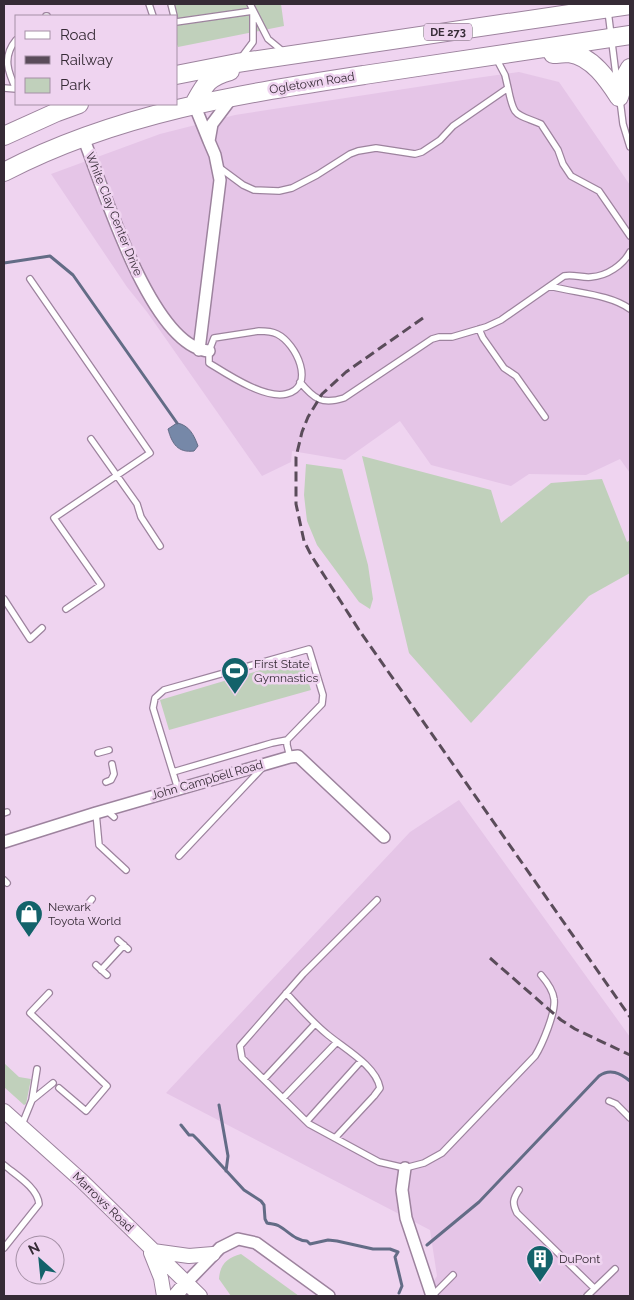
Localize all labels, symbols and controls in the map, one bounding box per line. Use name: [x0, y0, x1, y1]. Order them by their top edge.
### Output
legend: [15, 15, 178, 105]
road number: DE 273: [424, 24, 472, 41]
text: Road: [60, 26, 96, 44]
text: Railway: [60, 51, 113, 69]
street label: Ogletown Road: [268, 69, 356, 97]
text: Park: [60, 76, 91, 94]
street label: White Clay Center Drive: [83, 150, 145, 278]
sports icon: First State Gymnastics: [220, 656, 250, 695]
place label: First State Gymnastics: [254, 657, 319, 685]
street label: John Campbell Road: [150, 757, 264, 803]
shop icon: Newark Toyota World: [14, 899, 44, 938]
place label: Newark Toyota World: [48, 900, 121, 928]
street label: Marrows Road: [70, 1169, 136, 1235]
north arrow: [15, 1235, 65, 1285]
text: N: [26, 1239, 42, 1258]
building icon: DuPont: [525, 1244, 555, 1283]
place label: DuPont: [559, 1252, 600, 1266]

